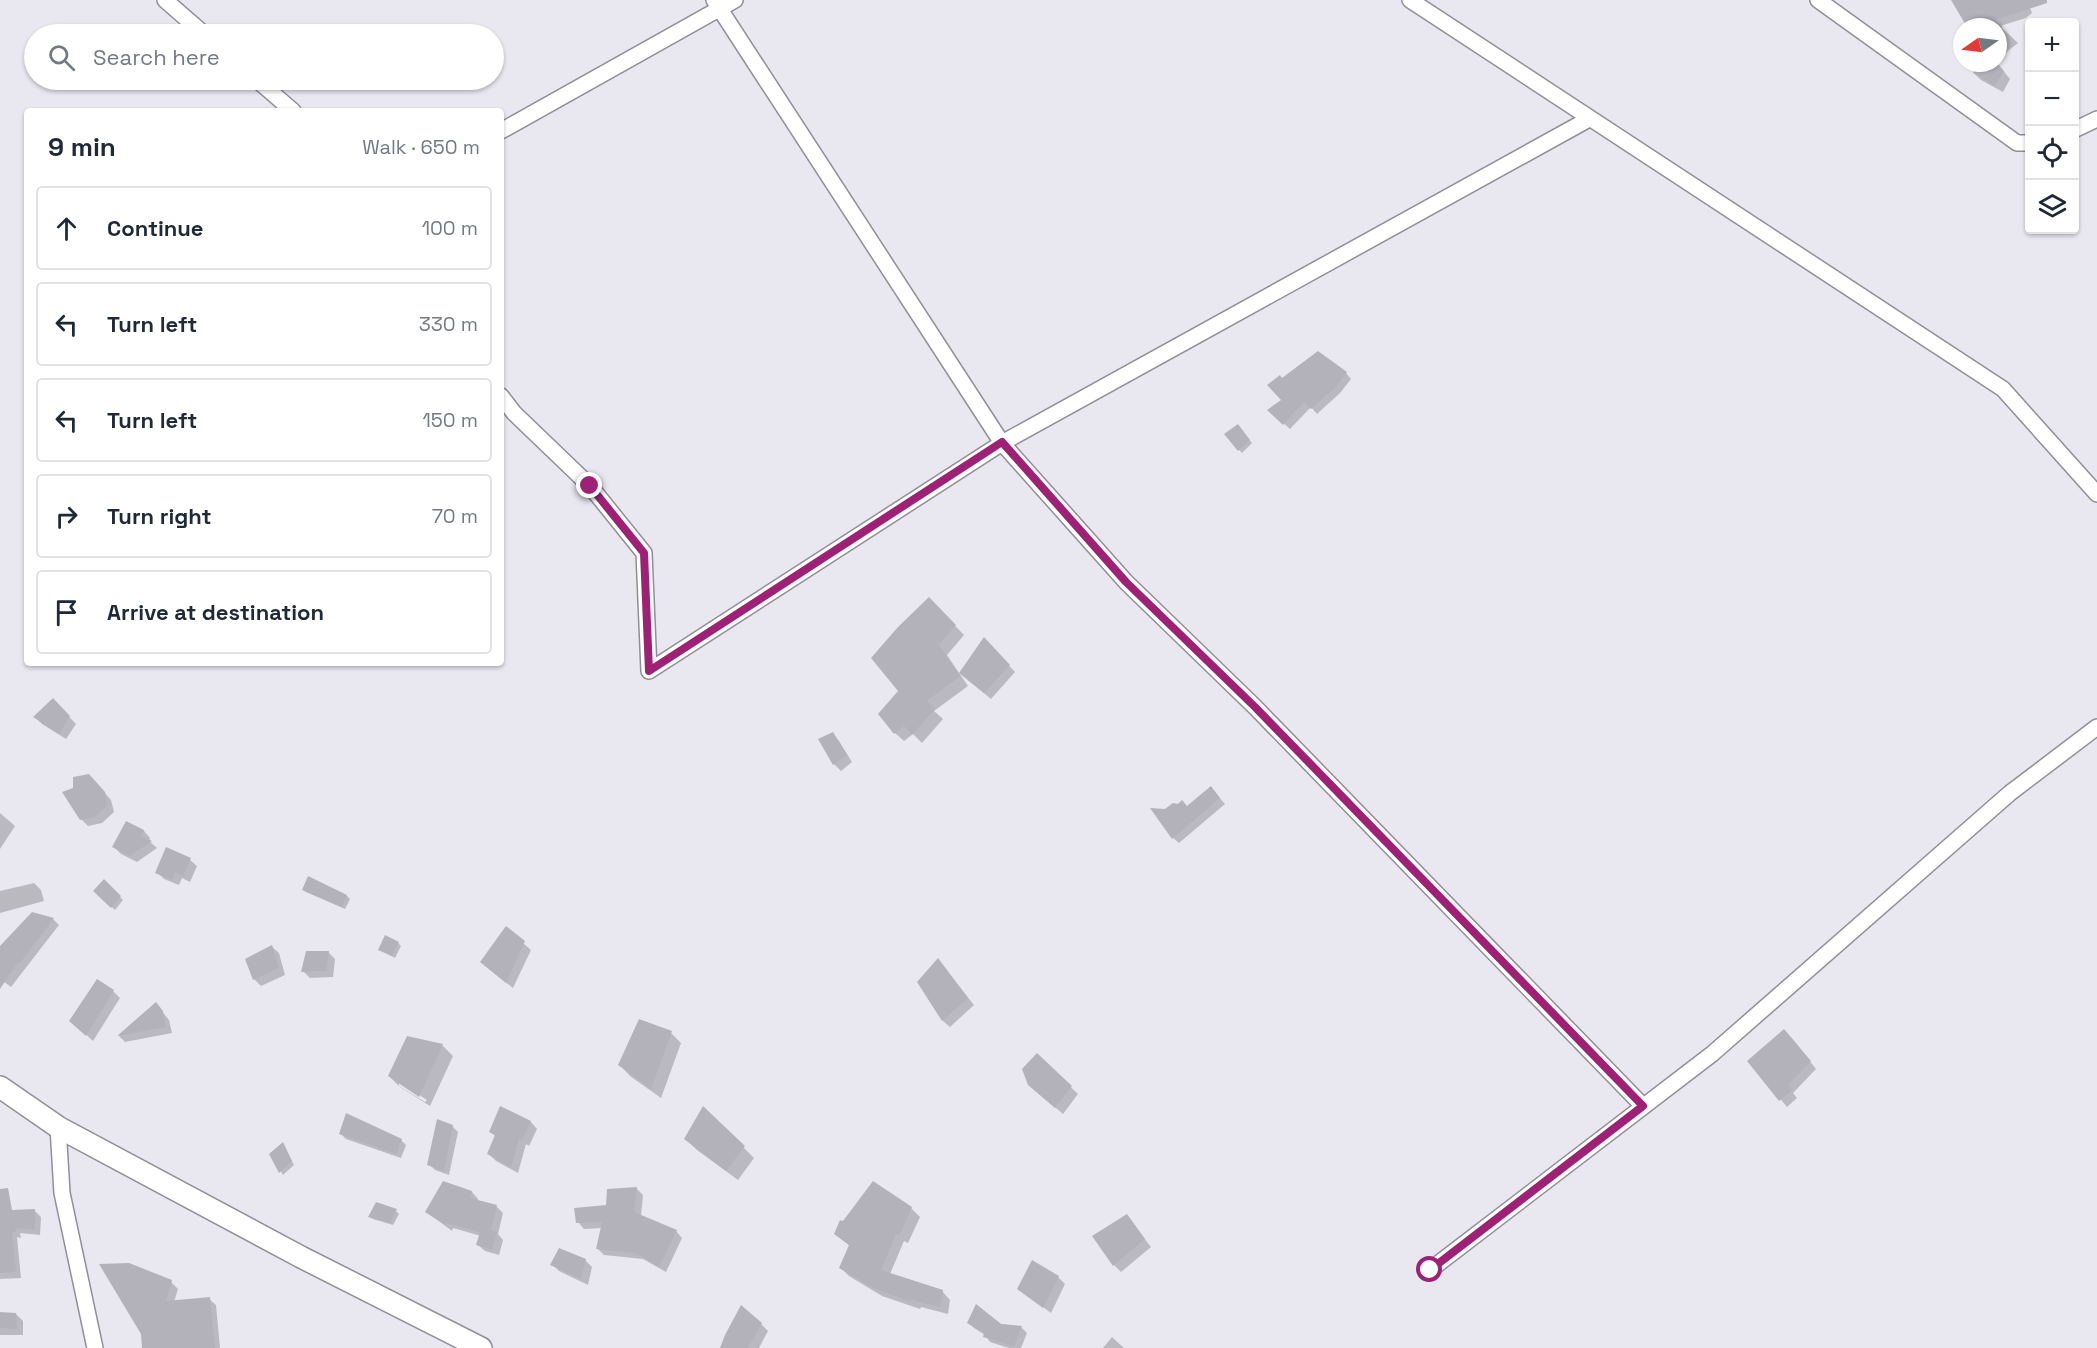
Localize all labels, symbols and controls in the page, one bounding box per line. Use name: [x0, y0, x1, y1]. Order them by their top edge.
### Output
north arrow: [1953, 18, 2007, 72]
map controls: [2025, 18, 2079, 234]
button: +: [2025, 18, 2079, 72]
search box: [24, 24, 504, 90]
icon: search: [45, 41, 78, 74]
text: Search here: [93, 43, 220, 71]
button: −: [2025, 72, 2079, 126]
button: locate: [2025, 126, 2079, 180]
text: 9 min: [48, 130, 116, 164]
text: Walk · 650 m: [362, 134, 480, 160]
button: layers: [2025, 180, 2079, 234]
icon: ahead: [50, 212, 83, 245]
text: Continue: [107, 214, 203, 242]
text: 100 m: [422, 215, 478, 241]
icon: left: [50, 308, 83, 341]
text: Turn left: [107, 310, 197, 338]
text: 330 m: [419, 311, 478, 337]
icon: left: [50, 404, 83, 437]
text: Turn left: [107, 406, 197, 434]
text: 150 m: [423, 407, 478, 433]
route end: [576, 472, 602, 498]
icon: right: [50, 500, 83, 533]
text: Turn right: [107, 502, 212, 530]
text: 70 m: [432, 503, 478, 529]
icon: arrive: [50, 596, 83, 629]
text: Arrive at destination: [107, 598, 324, 626]
route start: [1416, 1256, 1442, 1282]

